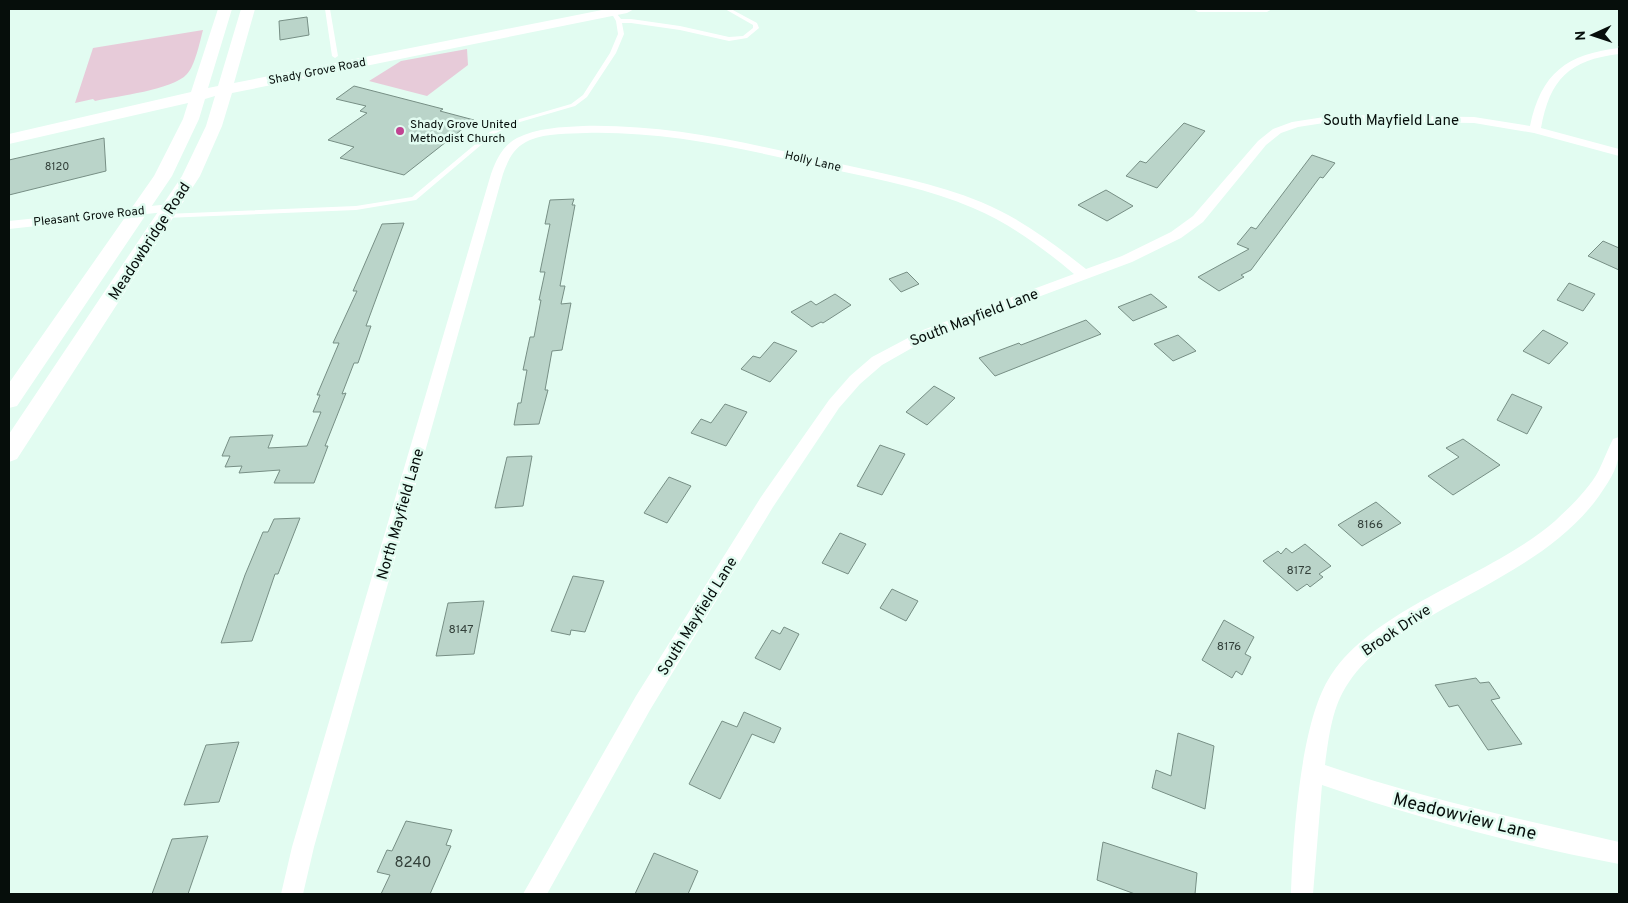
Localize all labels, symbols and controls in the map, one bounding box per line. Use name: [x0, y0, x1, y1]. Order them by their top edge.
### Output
north arrow: [1568, 10, 1618, 60]
text: N: [1573, 30, 1590, 41]
street label: Shady Grove Road: [267, 55, 367, 89]
street label: South Mayfield Lane: [1323, 112, 1459, 131]
place label: Shady Grove United Methodist Church: [410, 117, 517, 147]
marker: Shady Grove United Methodist Church: [394, 125, 406, 137]
street label: Holly Lane: [783, 148, 842, 176]
house number: 8120: [45, 160, 69, 174]
street label: Meadowbridge Road: [105, 179, 195, 304]
street label: Pleasant Grove Road: [33, 203, 146, 231]
street label: South Mayfield Lane: [908, 285, 1042, 352]
street label: North Mayfield Lane: [374, 447, 429, 582]
house number: 8166: [1357, 517, 1383, 533]
street label: South Mayfield Lane: [654, 554, 742, 680]
house number: 8172: [1286, 563, 1312, 579]
street label: Brook Drive: [1359, 601, 1435, 661]
house number: 8147: [448, 622, 474, 638]
house number: 8176: [1217, 639, 1241, 655]
street label: Meadowview Lane: [1391, 789, 1539, 846]
house number: 8240: [395, 854, 431, 873]

